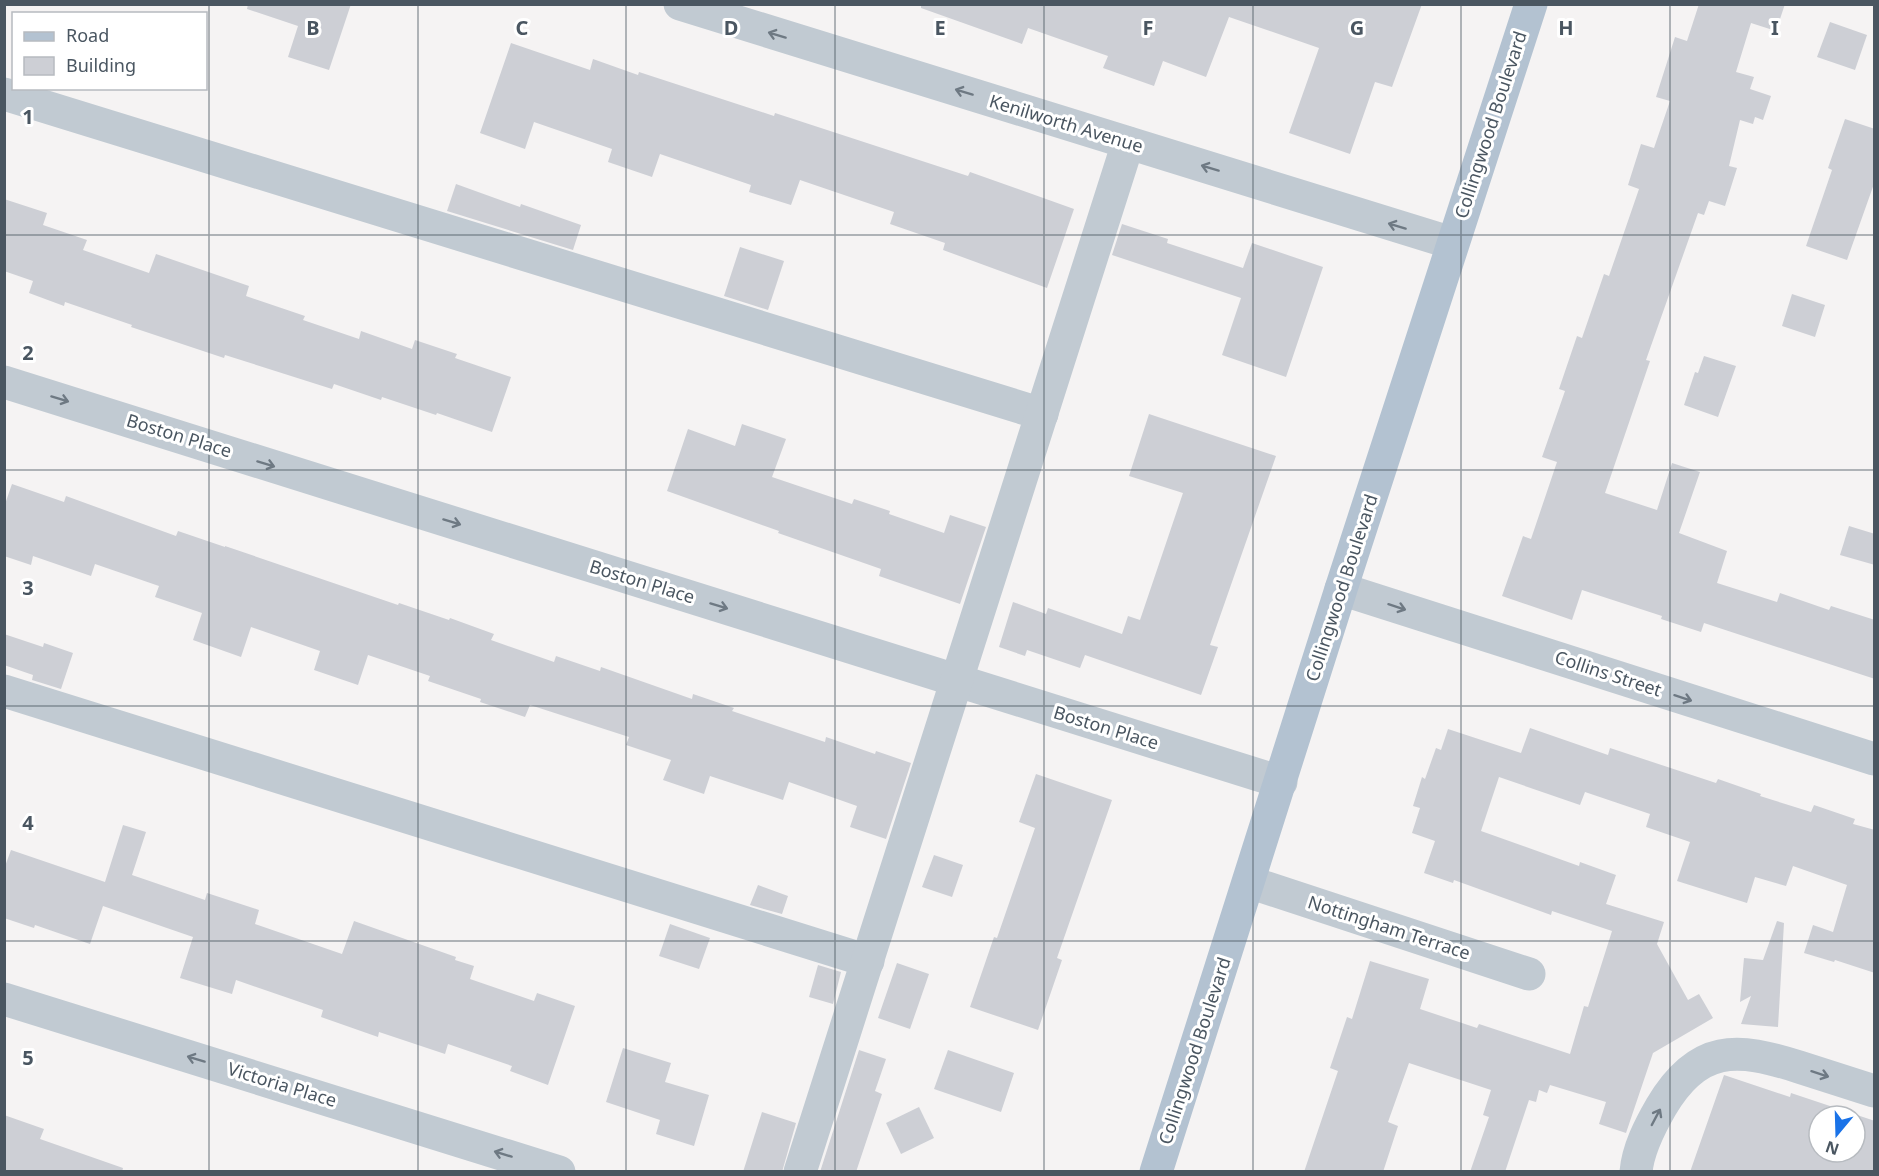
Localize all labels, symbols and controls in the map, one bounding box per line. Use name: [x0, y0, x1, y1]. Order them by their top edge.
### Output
legend: [12, 12, 207, 90]
text: B: [306, 14, 320, 41]
text: C: [516, 14, 529, 41]
text: D: [724, 14, 738, 41]
text: E: [934, 14, 946, 41]
text: F: [1143, 14, 1153, 41]
text: G: [1350, 14, 1364, 41]
text: H: [1558, 14, 1574, 41]
text: I: [1771, 14, 1779, 41]
text: Road: [66, 23, 109, 47]
one-way arrow: [768, 28, 787, 39]
street label: Collingwood Boulevard: [1448, 28, 1532, 221]
text: Building: [66, 53, 136, 77]
one-way arrow: [955, 86, 974, 97]
street label: Kenilworth Avenue: [986, 88, 1146, 158]
text: 1: [22, 103, 34, 130]
one-way arrow: [1201, 162, 1220, 173]
one-way arrow: [1388, 220, 1407, 231]
text: 2: [22, 339, 34, 366]
one-way arrow: [50, 394, 69, 405]
street label: Boston Place: [124, 408, 235, 462]
one-way arrow: [256, 459, 275, 470]
street label: Collingwood Boulevard: [1299, 491, 1383, 684]
one-way arrow: [442, 517, 461, 528]
street label: Boston Place: [587, 554, 698, 608]
text: 3: [22, 574, 34, 601]
one-way arrow: [709, 601, 728, 612]
one-way arrow: [1387, 602, 1406, 613]
street label: Collins Street: [1552, 645, 1665, 702]
one-way arrow: [1673, 693, 1692, 704]
street label: Boston Place: [1051, 700, 1162, 754]
text: 4: [22, 809, 34, 836]
street label: Nottingham Terrace: [1305, 889, 1474, 965]
street label: Collingwood Boulevard: [1152, 954, 1236, 1147]
text: 5: [22, 1044, 34, 1071]
one-way arrow: [187, 1053, 206, 1064]
street label: Victoria Place: [225, 1056, 340, 1112]
one-way arrow: [1810, 1069, 1829, 1080]
north arrow: [1807, 1104, 1867, 1164]
one-way arrow: [1650, 1109, 1662, 1126]
text: N: [1822, 1136, 1842, 1161]
one-way arrow: [494, 1148, 513, 1159]

